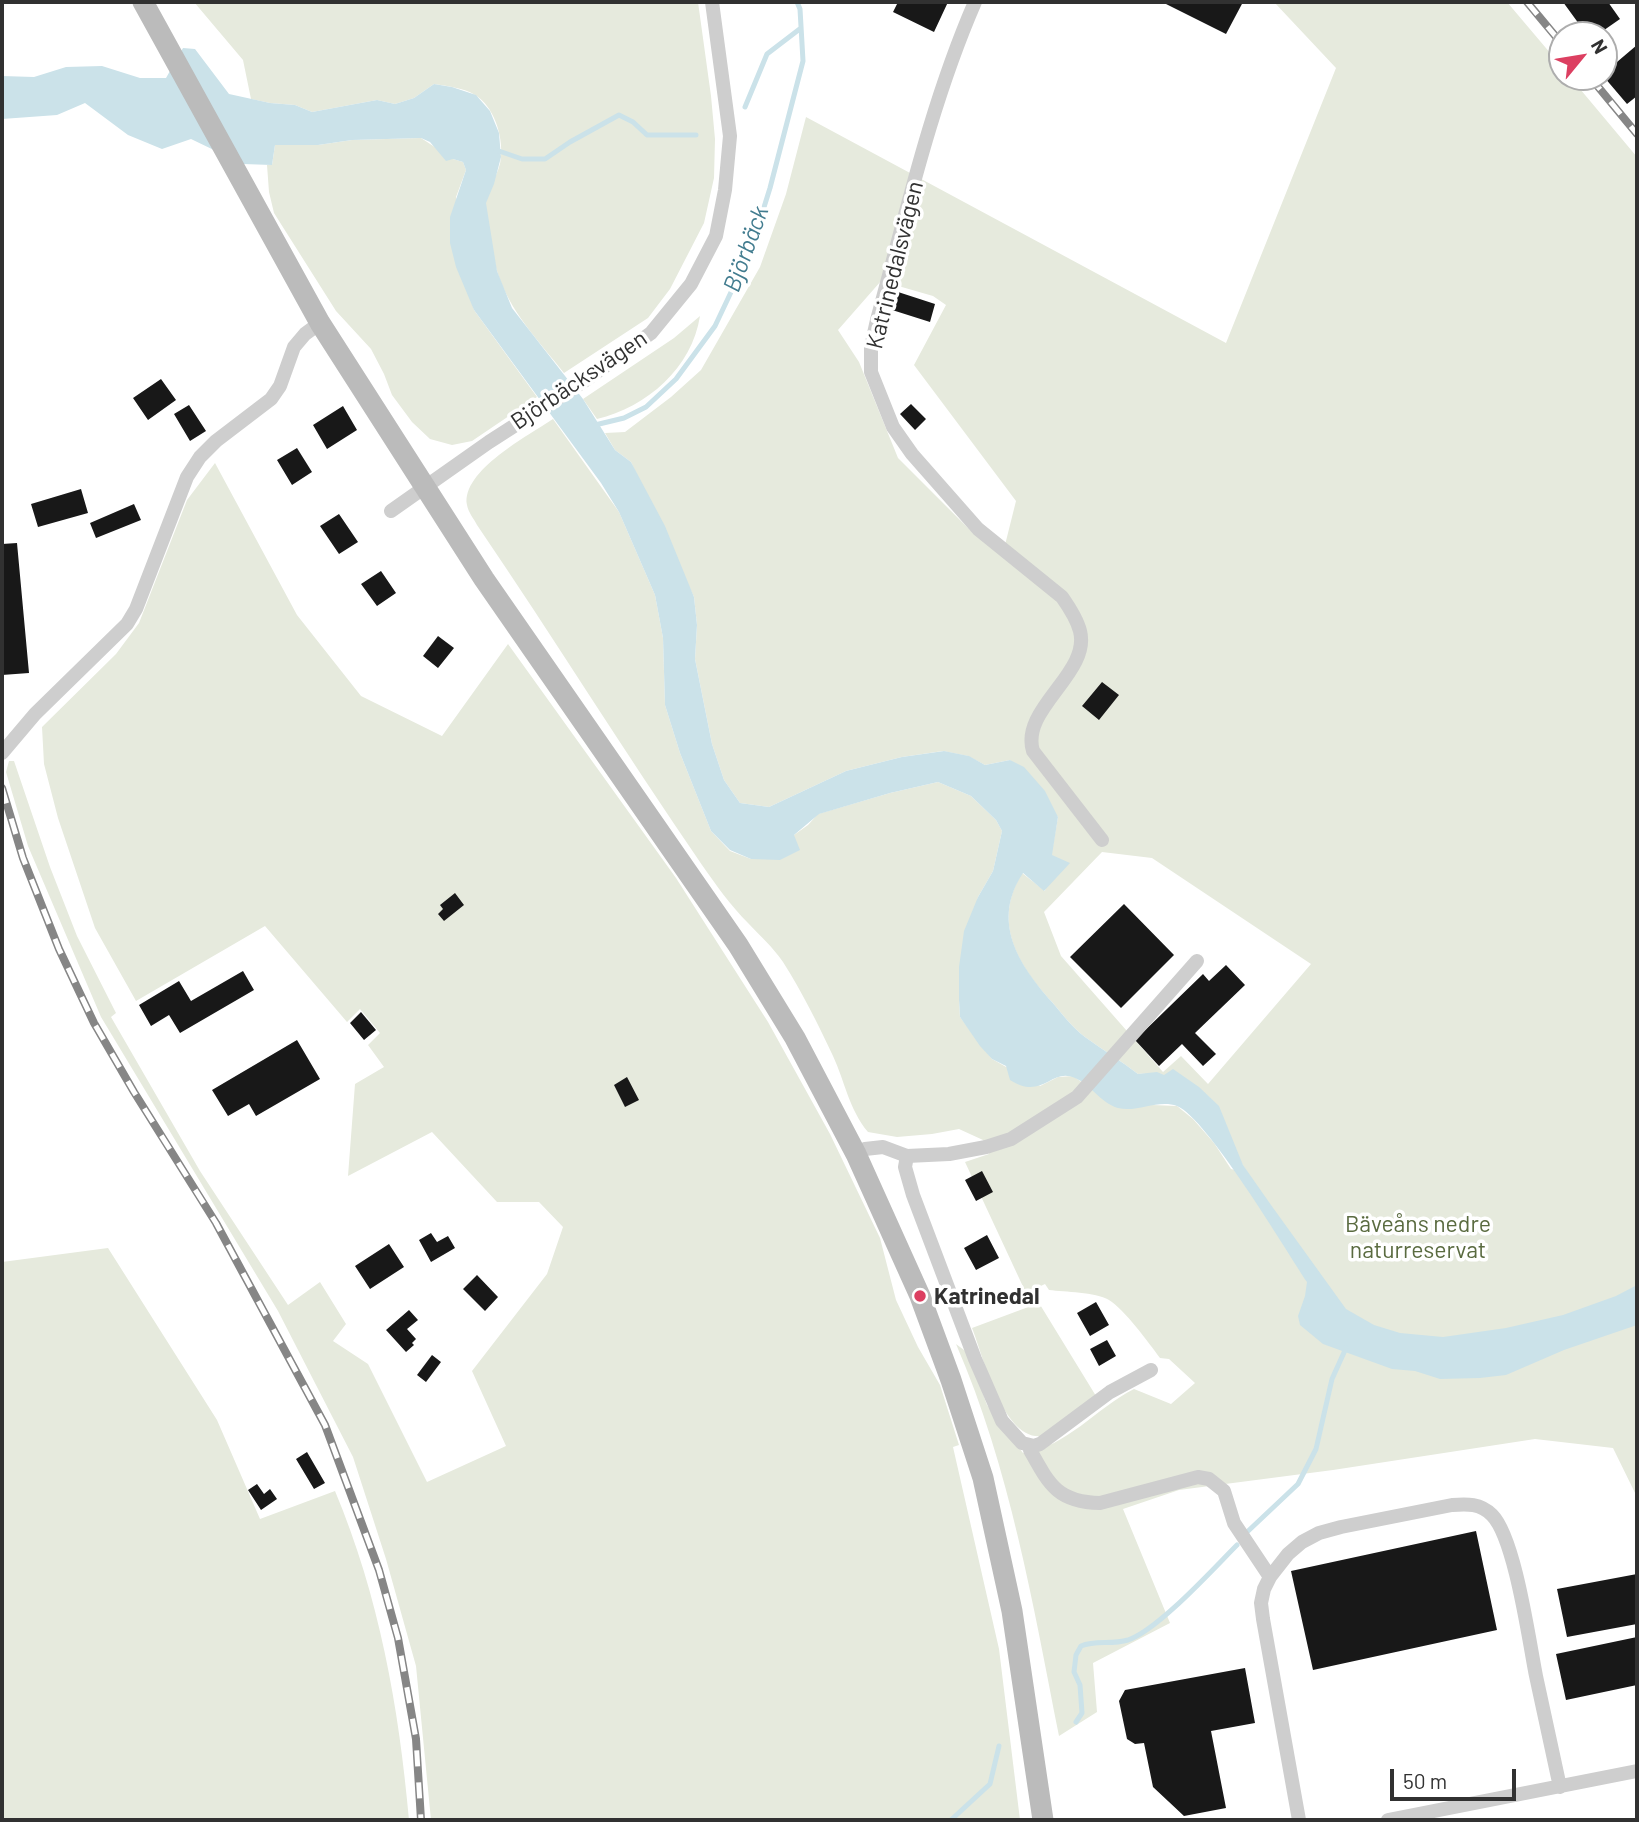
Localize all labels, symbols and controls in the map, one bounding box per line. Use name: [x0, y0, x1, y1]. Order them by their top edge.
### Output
north arrow: [1548, 21, 1618, 91]
text: N: [1587, 35, 1613, 57]
street label: Katrinedalsvägen: [861, 178, 929, 352]
water label: Björbäck: [717, 202, 775, 296]
street label: Björbäcksvägen: [506, 324, 652, 436]
park label: Bäveåns nedre naturreservat: [1345, 1210, 1491, 1264]
place label: Katrinedal: [934, 1282, 1040, 1310]
marker: Katrinedal: [912, 1288, 928, 1304]
scale bar: [1394, 1756, 1520, 1800]
text: 50 m: [1403, 1768, 1447, 1793]

